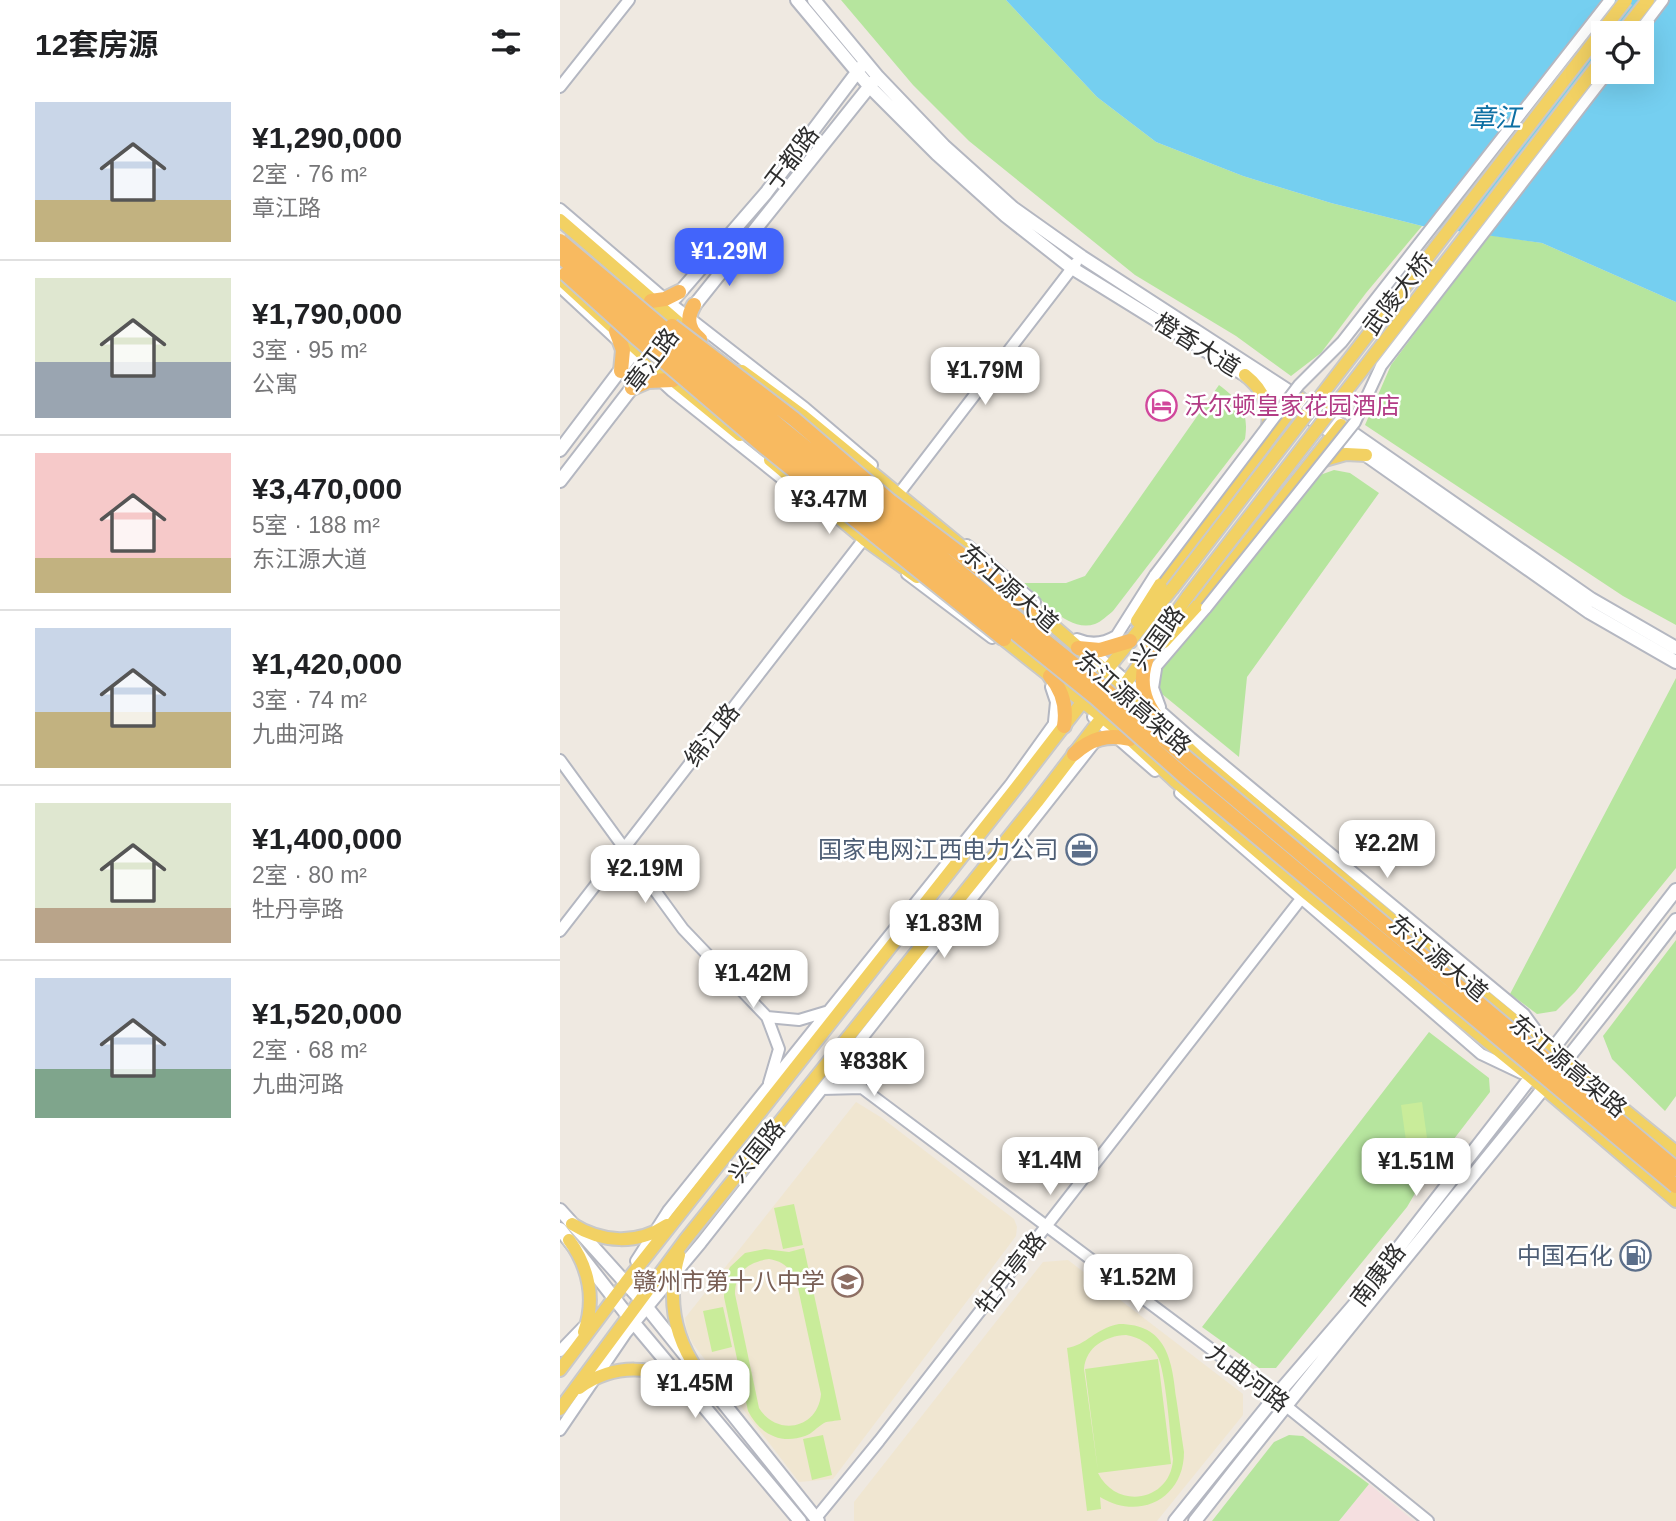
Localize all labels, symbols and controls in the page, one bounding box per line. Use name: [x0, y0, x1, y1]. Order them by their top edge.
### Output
map controls: [1591, 21, 1654, 84]
button: locate: [1591, 21, 1654, 84]
icon: filters: [487, 23, 525, 61]
text: 12套房源: [35, 28, 158, 61]
water label: 章江: [1469, 103, 1524, 133]
text: ¥1,290,000: [252, 121, 402, 154]
street label: 于都路: [759, 121, 824, 195]
icon: home: [91, 130, 175, 214]
text: 2室 · 76 m²: [252, 161, 367, 187]
text: 章江路: [252, 195, 321, 221]
pin: ¥1.29M: [672, 229, 786, 288]
text: ¥1.29M: [691, 238, 767, 264]
street label: 武陵大桥: [1357, 248, 1438, 340]
text: ¥1,790,000: [252, 297, 402, 330]
icon: home: [91, 306, 175, 390]
street label: 橙香大道: [1149, 308, 1245, 381]
street label: 章江路: [619, 323, 684, 397]
text: 3室 · 95 m²: [252, 337, 367, 363]
pin: ¥1.79M: [928, 348, 1042, 407]
text: ¥1.79M: [947, 357, 1023, 383]
text: 公寓: [252, 371, 298, 397]
hotel icon: 沃尔顿皇家花园酒店: [1144, 389, 1178, 423]
place label: 沃尔顿皇家花园酒店: [1184, 392, 1400, 419]
text: ¥3,470,000: [252, 472, 402, 505]
pin: ¥3.47M: [772, 476, 886, 536]
icon: home: [91, 481, 175, 565]
text: ¥3.47M: [791, 486, 867, 512]
text: 5室 · 188 m²: [252, 512, 380, 538]
street label: 东江源大道: [955, 538, 1063, 637]
text: 东江源大道: [252, 546, 367, 572]
street label: 兴国路: [1126, 601, 1190, 675]
street label: 东江源高架路: [1070, 645, 1197, 760]
text: ¥1,420,000: [252, 647, 402, 680]
icon: home: [91, 656, 175, 740]
text: 3室 · 74 m²: [252, 687, 367, 713]
street label: 绵江路: [679, 698, 744, 771]
text: 九曲河路: [252, 721, 344, 747]
pin: ¥2.2M: [1338, 820, 1436, 880]
text: ¥1,400,000: [252, 822, 402, 855]
text: ¥2.2M: [1355, 830, 1419, 856]
icon: home: [91, 831, 175, 915]
office icon: 国家电网江西电力公司: [1064, 833, 1098, 867]
place label: 国家电网江西电力公司: [818, 836, 1058, 863]
pin: ¥2.19M: [588, 846, 702, 905]
text: ¥2.19M: [607, 855, 683, 881]
text: 2室 · 80 m²: [252, 862, 367, 888]
text: 牡丹亭路: [252, 896, 344, 922]
pin: ¥1.83M: [887, 900, 1001, 960]
street label: 东江源大道: [1384, 909, 1493, 1007]
text: ¥1.83M: [906, 910, 982, 936]
pin: ¥1.42M: [696, 950, 810, 1010]
text: ¥1.42M: [715, 960, 791, 986]
text: ¥1,520,000: [252, 997, 402, 1030]
icon: home: [91, 1006, 175, 1090]
street label: 东江源高架路: [1504, 1009, 1632, 1122]
text: 2室 · 68 m²: [252, 1037, 367, 1063]
pin: ¥838K: [825, 1038, 923, 1098]
text: ¥838K: [840, 1048, 908, 1074]
text: 九曲河路: [252, 1071, 344, 1097]
street label: 兴国路: [723, 1114, 790, 1187]
pin: ¥1.4M: [1001, 1138, 1099, 1197]
pin: ¥1.51M: [1359, 1138, 1473, 1198]
text: ¥1.4M: [1018, 1147, 1082, 1173]
text: ¥1.51M: [1378, 1148, 1454, 1174]
street label: 牡丹亭路: [970, 1227, 1051, 1319]
street label: 南康路: [1345, 1238, 1410, 1311]
fuel station icon: 中国石化: [1619, 1239, 1653, 1273]
place label: 中国石化: [1517, 1242, 1613, 1269]
pin: ¥1.52M: [1081, 1254, 1195, 1314]
text: ¥1.52M: [1100, 1264, 1176, 1290]
school or university icon: 赣州市第十八中学: [831, 1265, 865, 1299]
place label: 赣州市第十八中学: [633, 1268, 825, 1295]
street label: 九曲河路: [1202, 1338, 1295, 1417]
pin: ¥1.45M: [638, 1360, 752, 1420]
text: ¥1.45M: [657, 1370, 733, 1396]

